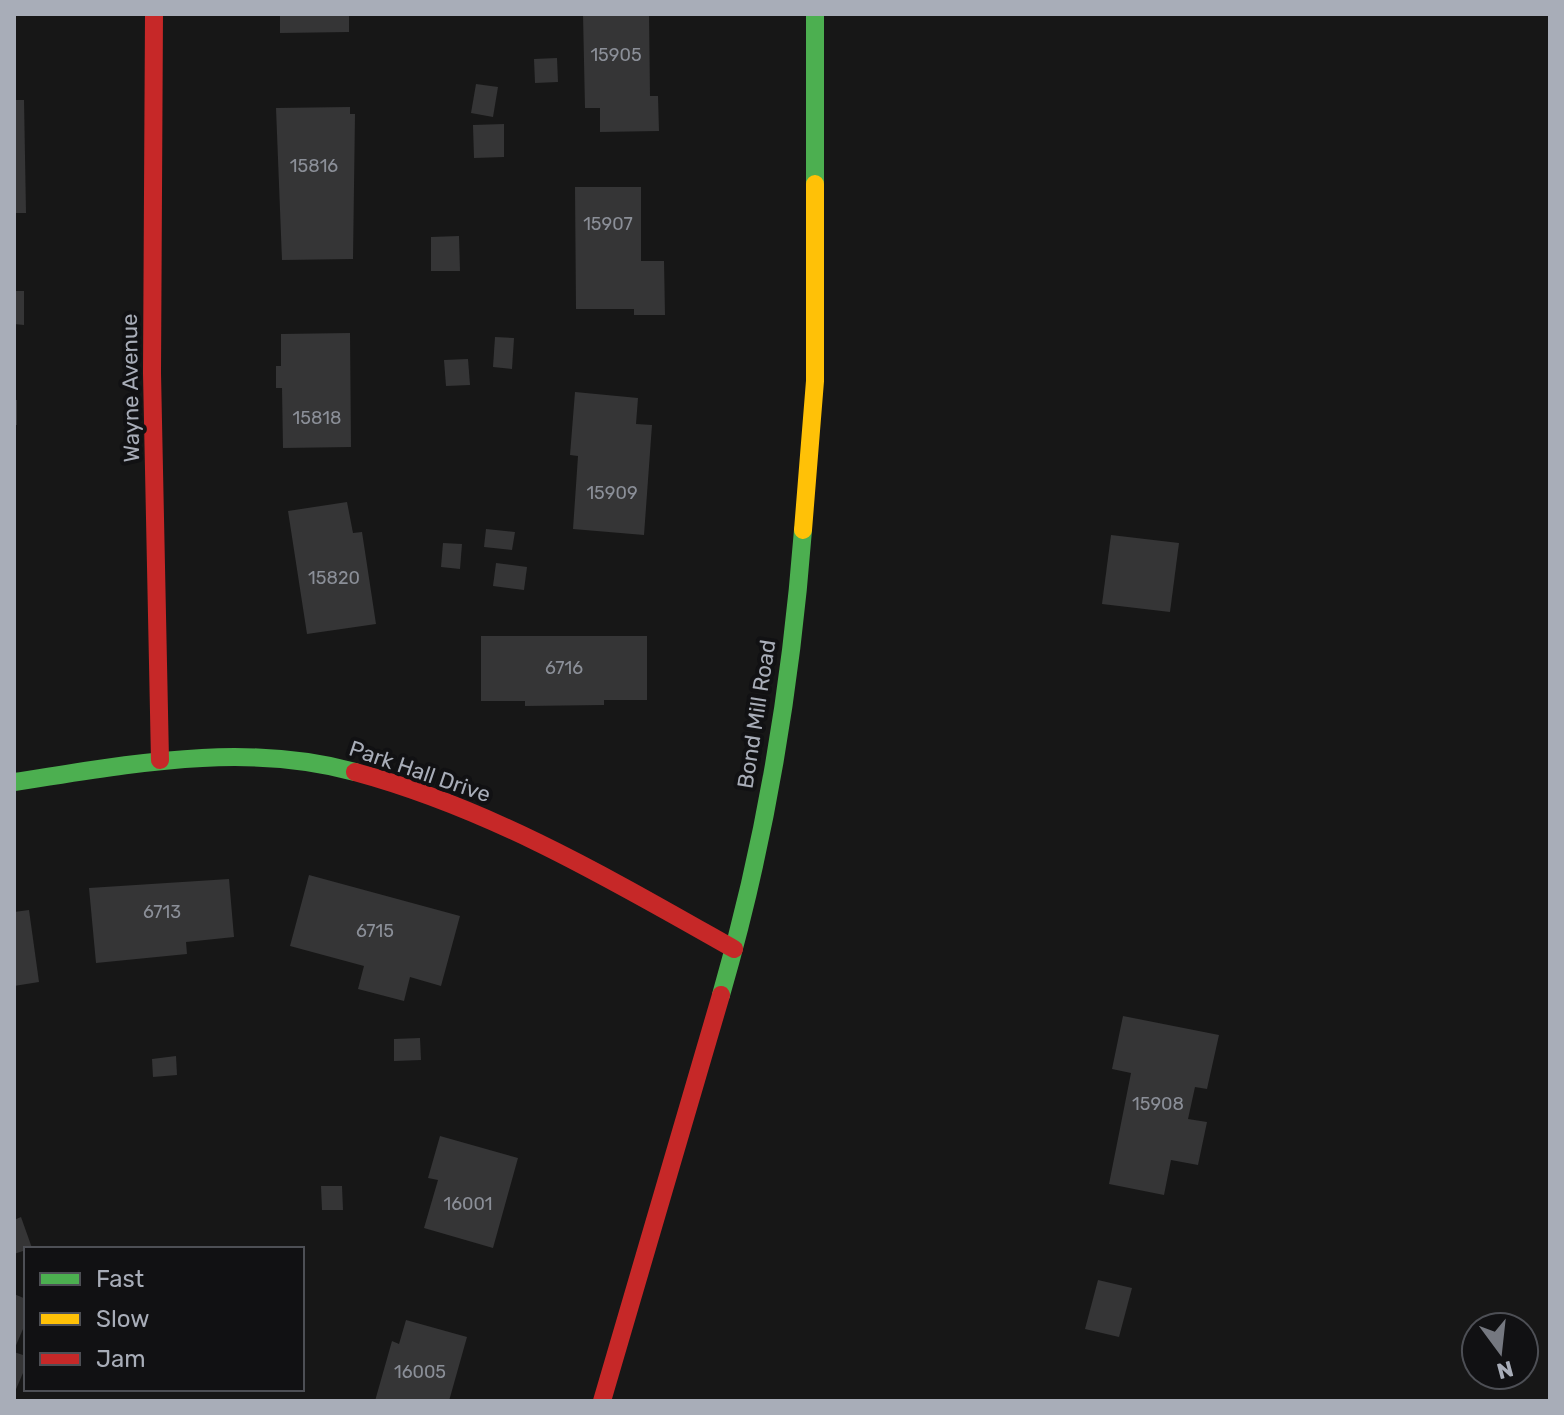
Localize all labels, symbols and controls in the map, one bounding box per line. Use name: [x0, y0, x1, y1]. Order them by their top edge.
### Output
house number: 15905: [590, 44, 642, 66]
house number: 15816: [290, 155, 338, 177]
house number: 15907: [583, 213, 633, 235]
street label: Wayne Avenue: [116, 313, 145, 463]
house number: 15818: [293, 407, 342, 429]
house number: 15909: [586, 482, 638, 504]
house number: 15820: [308, 567, 360, 589]
street label: Bond Mill Road: [731, 638, 782, 790]
house number: 6716: [545, 657, 583, 679]
street label: Park Hall Drive: [346, 735, 494, 808]
house number: 6713: [143, 901, 181, 923]
house number: 6715: [356, 920, 394, 942]
house number: 15908: [1132, 1093, 1184, 1115]
house number: 16001: [443, 1193, 493, 1215]
legend: [24, 1247, 304, 1391]
text: Fast: [96, 1265, 144, 1293]
text: Slow: [96, 1305, 149, 1333]
north arrow: [1460, 1311, 1540, 1391]
text: Jam: [96, 1345, 146, 1373]
text: N: [1494, 1355, 1516, 1385]
house number: 16005: [394, 1361, 446, 1383]

